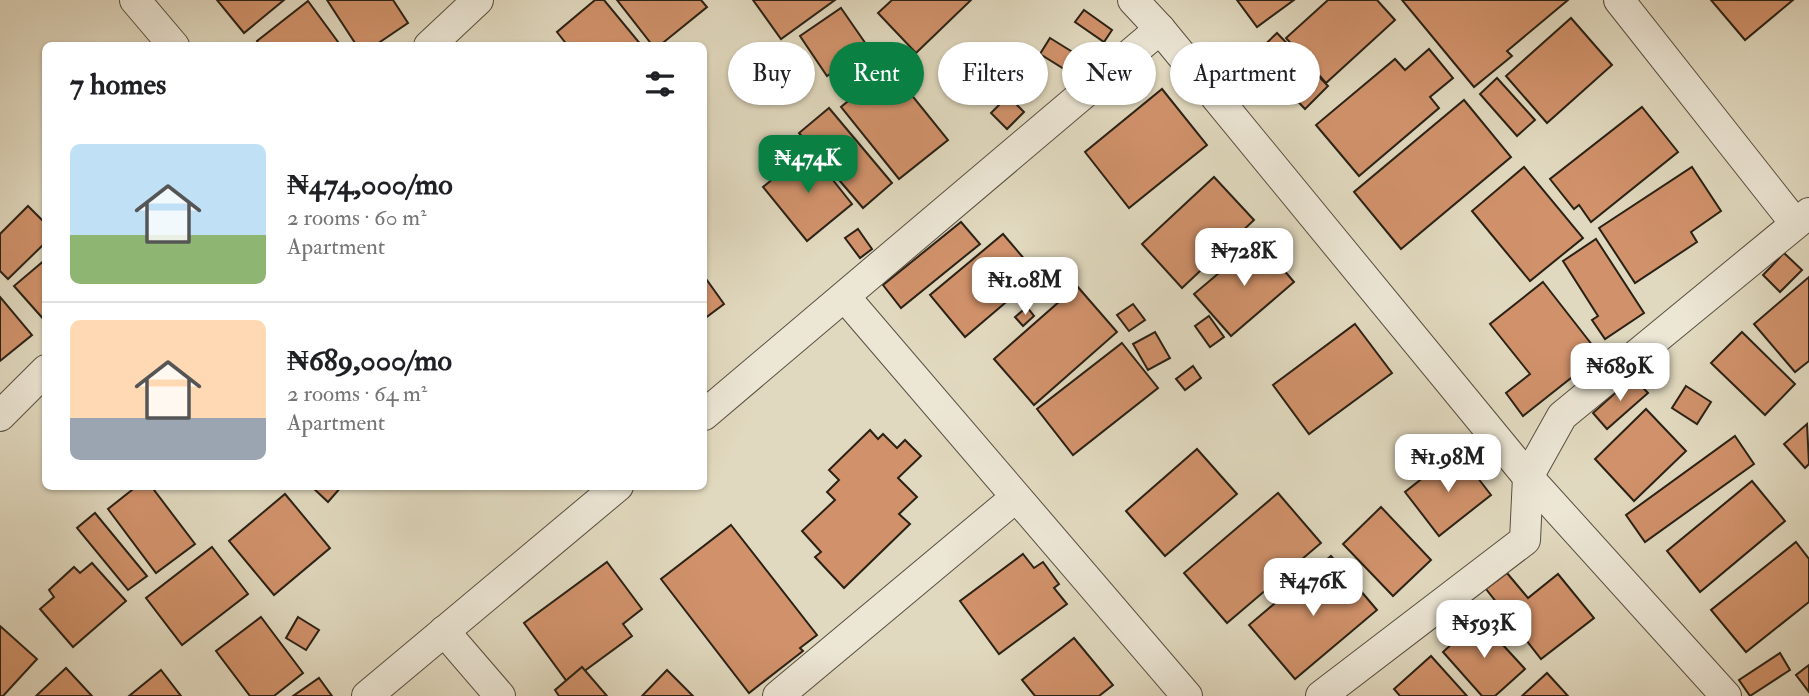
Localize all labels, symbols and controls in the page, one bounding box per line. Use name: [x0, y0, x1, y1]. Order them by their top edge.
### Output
chip: Buy: [728, 42, 815, 105]
chip: Rent: [829, 42, 924, 105]
chip: Filters: [938, 42, 1048, 105]
chip: New: [1062, 42, 1156, 105]
chip: Apartment: [1170, 42, 1320, 105]
icon: filters: [641, 65, 679, 103]
text: 7 homes: [70, 66, 166, 103]
pin: ₦474K: [759, 136, 857, 195]
text: ₦474K: [775, 143, 841, 172]
text: ₦474,000/mo: [287, 166, 453, 203]
icon: home: [126, 172, 210, 256]
text: 2 rooms · 60 m²: [287, 203, 427, 232]
pin: ₦728K: [1195, 229, 1293, 288]
text: Apartment: [287, 232, 385, 261]
text: ₦728K: [1211, 236, 1277, 265]
pin: ₦1.08M: [968, 258, 1082, 317]
text: ₦1.08M: [988, 265, 1062, 294]
text: ₦689,000/mo: [287, 342, 452, 379]
pin: ₦689K: [1571, 344, 1669, 403]
icon: home: [126, 348, 210, 432]
text: ₦689K: [1587, 351, 1653, 380]
text: 2 rooms · 64 m²: [287, 379, 427, 408]
text: Apartment: [287, 408, 385, 437]
pin: ₦1.98M: [1391, 434, 1505, 494]
text: ₦1.98M: [1411, 442, 1485, 471]
pin: ₦476K: [1264, 558, 1362, 618]
text: ₦476K: [1280, 566, 1346, 595]
pin: ₦593K: [1435, 600, 1533, 660]
text: ₦593K: [1452, 608, 1516, 637]

